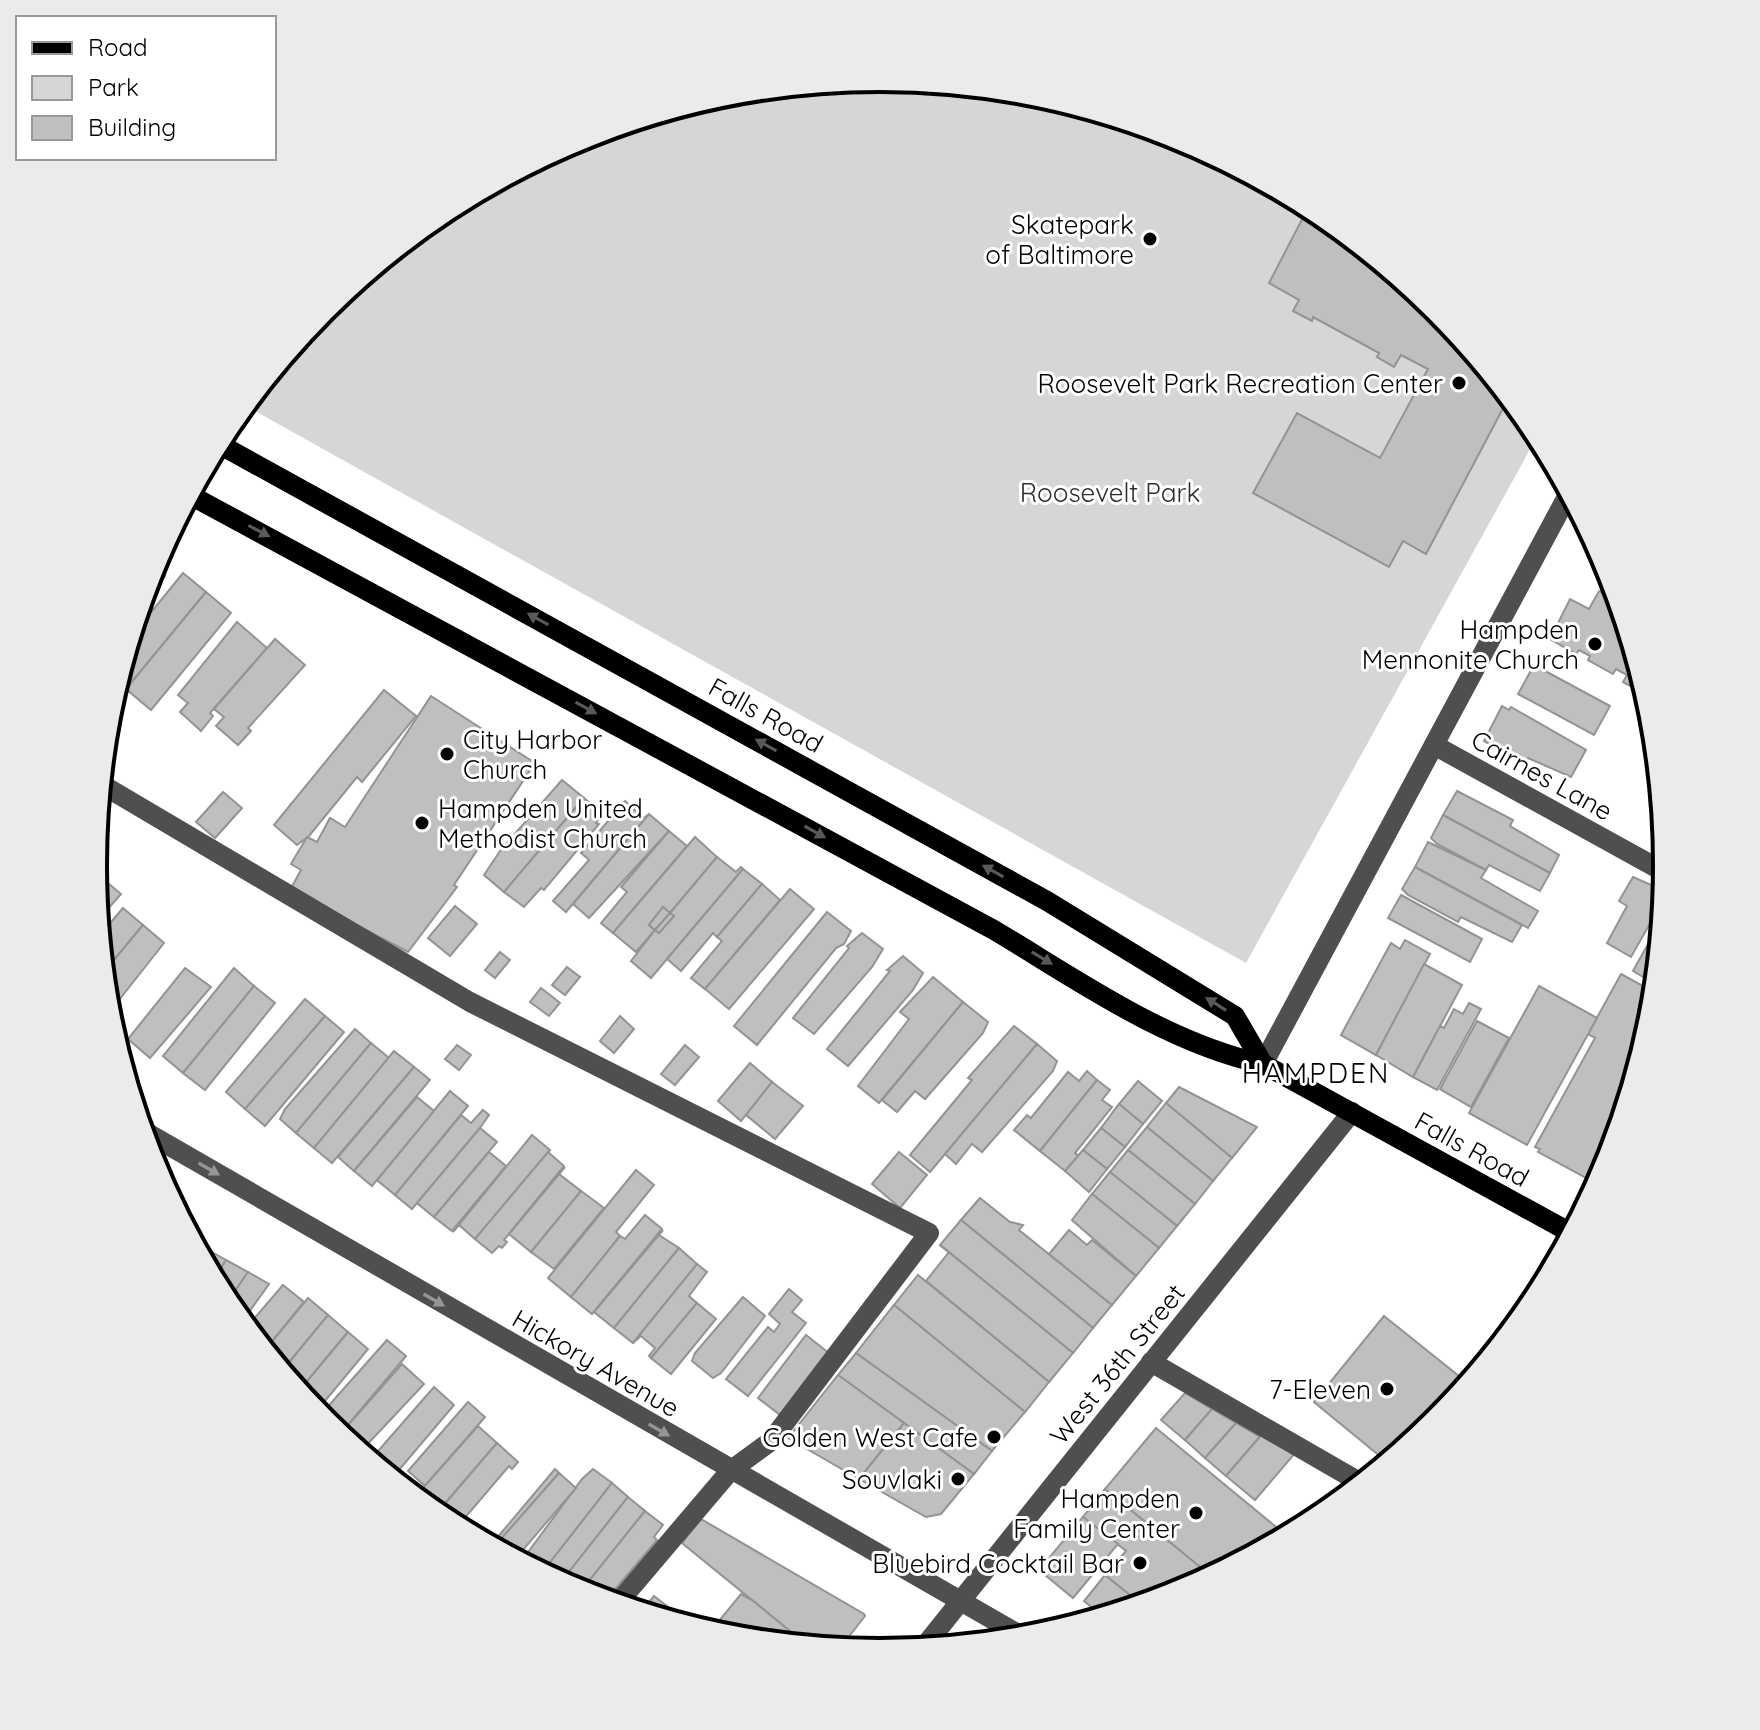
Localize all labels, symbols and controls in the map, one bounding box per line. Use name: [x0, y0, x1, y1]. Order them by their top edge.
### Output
legend: [16, 16, 276, 160]
text: Road: [88, 32, 148, 62]
text: Park: [88, 72, 139, 102]
text: Building: [88, 112, 176, 142]
place label: Skatepark of Baltimore: [985, 208, 1134, 271]
marker: Skatepark of Baltimore: [1141, 230, 1159, 248]
place label: Roosevelt Park Recreation Center: [1038, 367, 1443, 400]
marker: Roosevelt Park Recreation Center: [1450, 374, 1468, 392]
park label: Roosevelt Park: [1020, 476, 1200, 509]
one-way arrow: [248, 523, 270, 537]
one-way arrow: [527, 612, 549, 626]
place label: Hampden Mennonite Church: [1362, 613, 1579, 676]
marker: Hampden Mennonite Church: [1586, 635, 1604, 653]
street label: Falls Road: [703, 670, 829, 760]
one-way arrow: [575, 701, 598, 714]
place label: City Harbor Church: [463, 723, 602, 786]
street label: Cairnes Lane: [1466, 723, 1618, 827]
one-way arrow: [754, 738, 777, 752]
marker: City Harbor Church: [438, 745, 456, 763]
place label: Hampden United Methodist Church: [438, 792, 647, 855]
marker: Hampden United Methodist Church: [413, 814, 431, 832]
one-way arrow: [803, 825, 826, 839]
one-way arrow: [982, 864, 1004, 878]
one-way arrow: [1031, 951, 1053, 965]
one-way arrow: [1205, 998, 1227, 1012]
district label: HAMPDEN: [1242, 1055, 1390, 1090]
street label: Falls Road: [1409, 1104, 1535, 1194]
one-way arrow: [198, 1162, 221, 1176]
street label: West 36th Street: [1042, 1277, 1192, 1451]
one-way arrow: [423, 1293, 445, 1307]
street label: Hickory Avenue: [507, 1302, 685, 1424]
place label: 7-Eleven: [1269, 1373, 1371, 1406]
marker: 7-Eleven: [1378, 1380, 1396, 1398]
place label: Golden West Cafe: [763, 1421, 978, 1454]
one-way arrow: [648, 1423, 671, 1437]
marker: Golden West Cafe: [985, 1428, 1003, 1446]
place label: Souvlaki: [842, 1463, 942, 1496]
marker: Souvlaki: [949, 1470, 967, 1488]
place label: Hampden Family Center: [1013, 1482, 1180, 1545]
marker: Hampden Family Center: [1187, 1504, 1205, 1522]
place label: Bluebird Cocktail Bar: [872, 1547, 1124, 1580]
marker: Bluebird Cocktail Bar: [1131, 1554, 1149, 1572]

